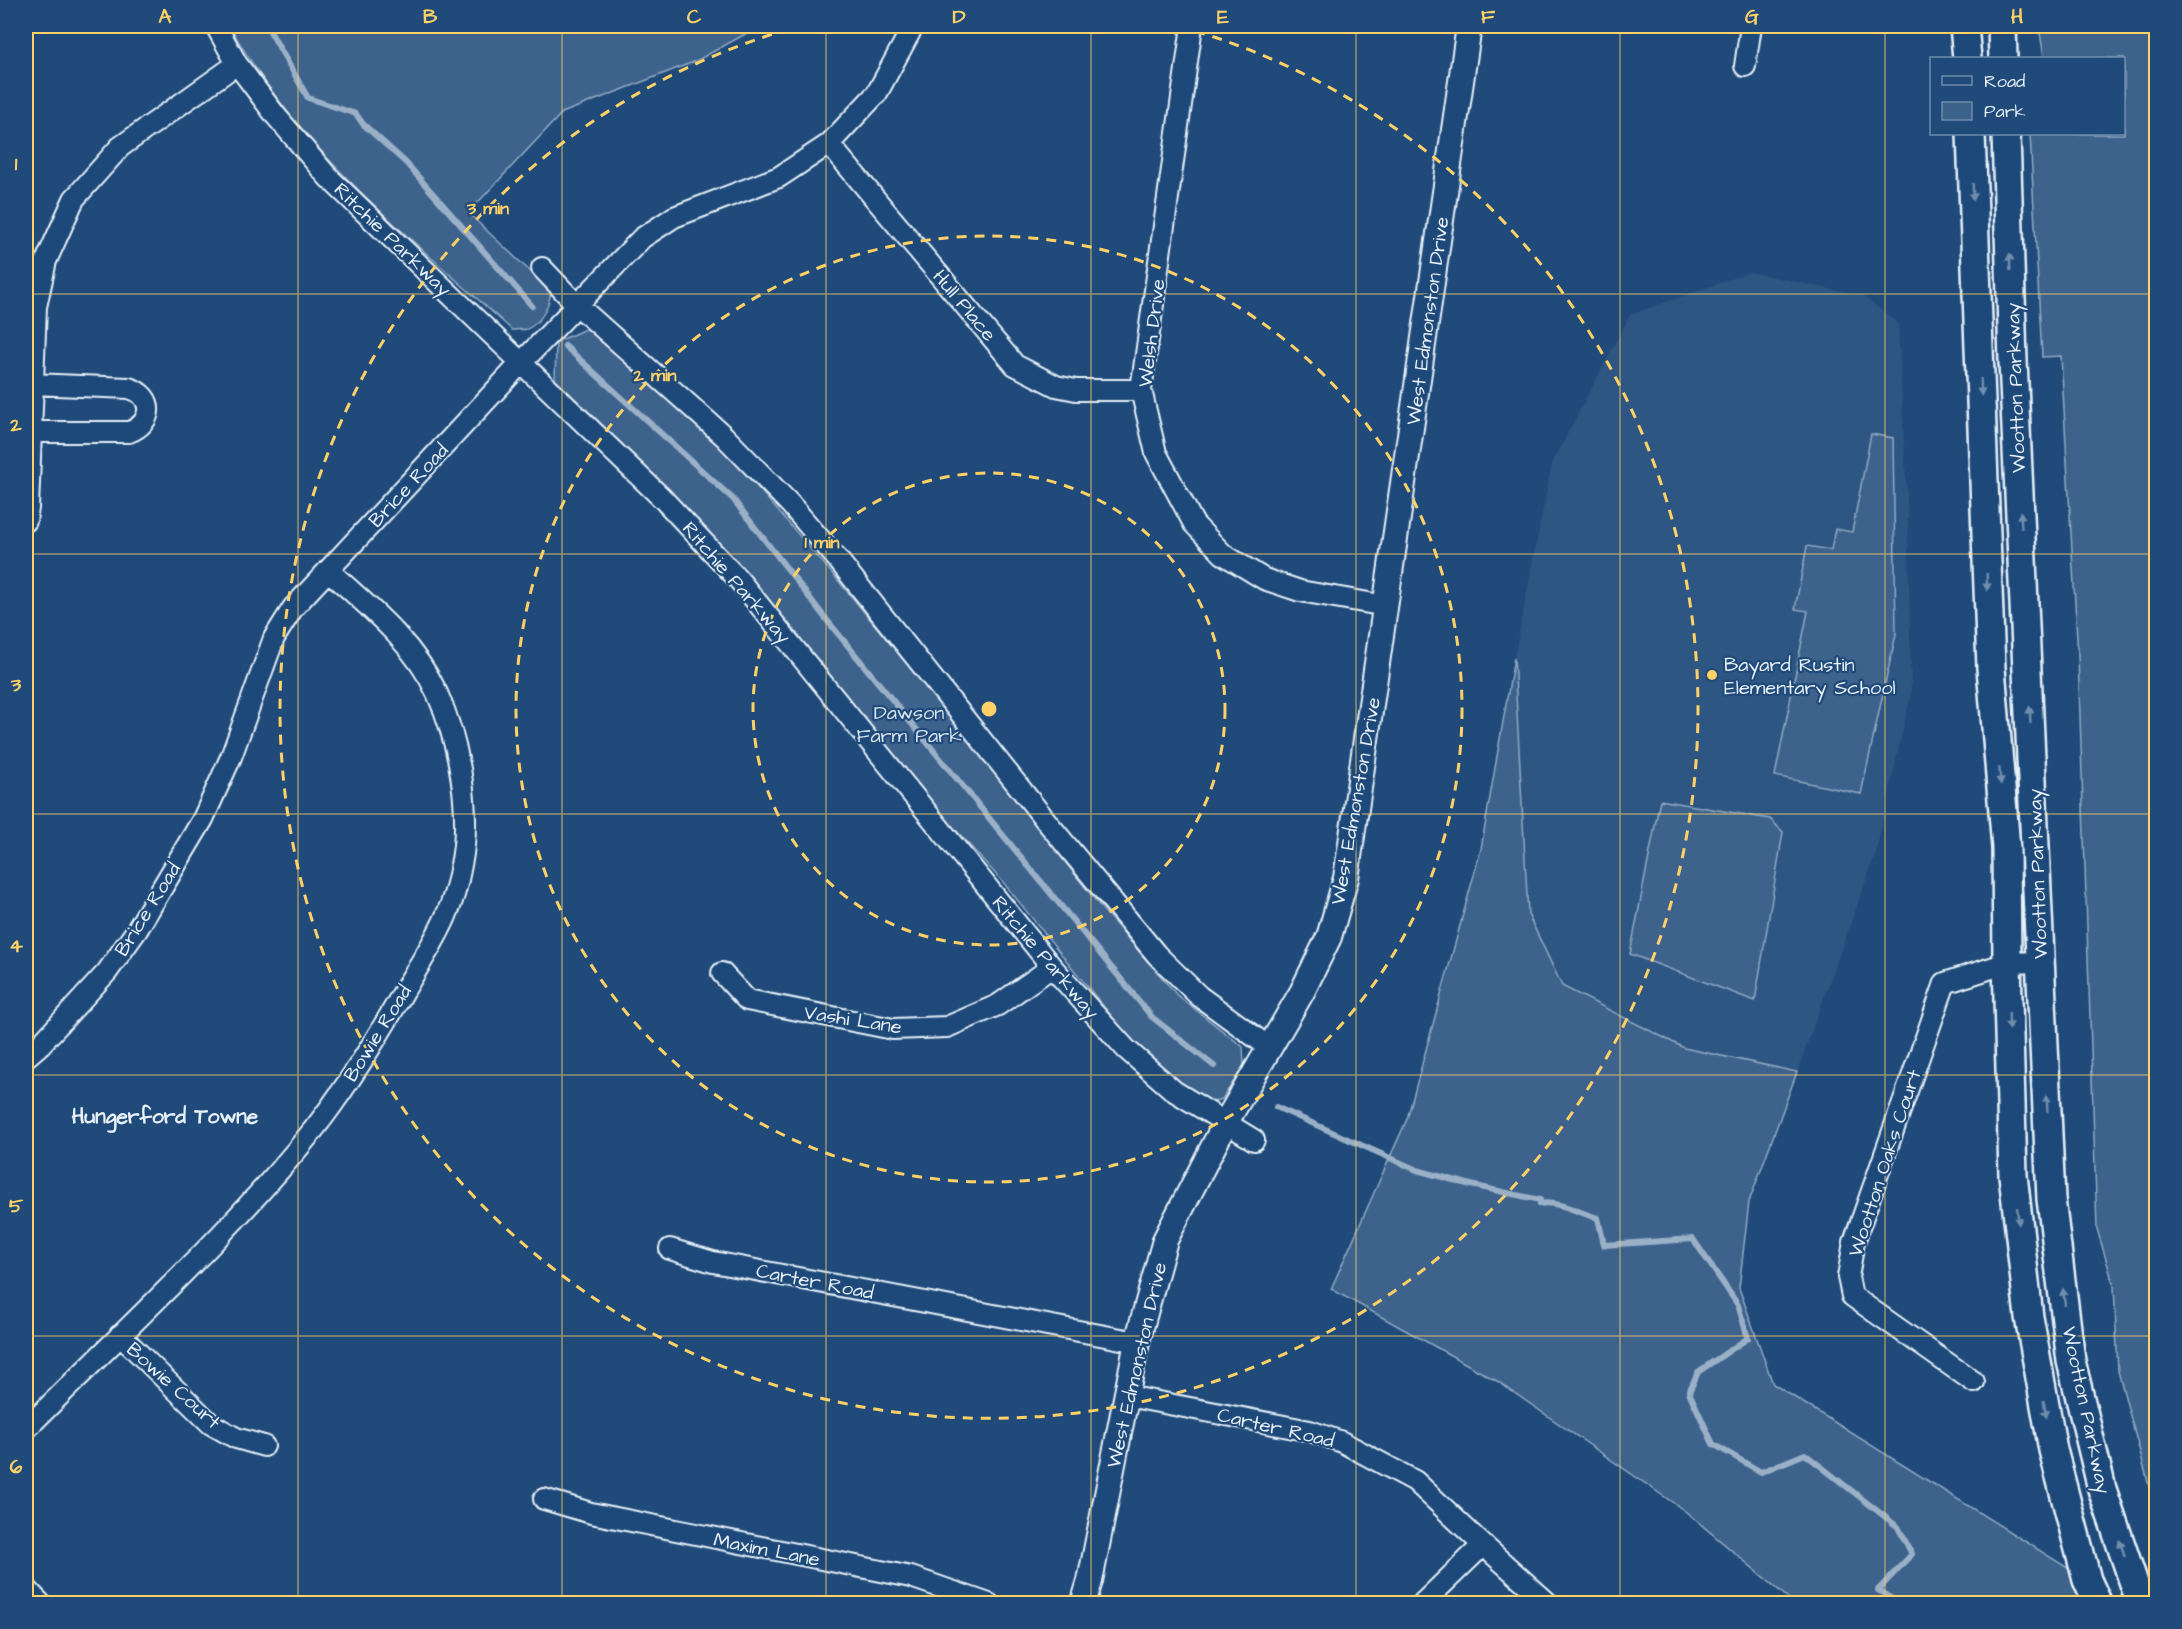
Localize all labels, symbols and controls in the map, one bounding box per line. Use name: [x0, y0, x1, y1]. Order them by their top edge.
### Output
text: A: [159, 3, 172, 31]
text: B: [423, 3, 438, 31]
text: C: [687, 3, 702, 31]
text: D: [953, 3, 966, 31]
text: E: [1217, 3, 1229, 31]
text: F: [1481, 3, 1496, 31]
text: G: [1745, 3, 1759, 31]
text: H: [2011, 3, 2023, 31]
legend: [1930, 57, 2125, 135]
text: Road: [1984, 69, 2025, 94]
text: Park: [1984, 99, 2026, 124]
text: 1: [15, 150, 18, 178]
street label: Ritchie Parkway: [327, 176, 457, 304]
one-way arrow: [1969, 182, 1978, 201]
text: 3 min: [466, 196, 509, 221]
street label: West Edmonston Drive: [1399, 215, 1457, 427]
one-way arrow: [2005, 253, 2015, 272]
street label: Hull Place: [926, 264, 1003, 348]
street label: Welsh Drive: [1131, 277, 1173, 389]
street label: Wootton Parkway: [1999, 302, 2034, 474]
text: 2 min: [632, 363, 677, 388]
one-way arrow: [1976, 377, 1985, 396]
text: 2: [9, 411, 22, 439]
street label: Brice Road: [362, 437, 455, 534]
one-way arrow: [2016, 510, 2025, 529]
street label: Ritchie Parkway: [675, 516, 797, 650]
text: 1 min: [804, 530, 840, 555]
one-way arrow: [1983, 572, 1992, 591]
place label: Bayard Rustin Elementary School: [1724, 651, 1896, 703]
marker: Bayard Rustin Elementary School: [1705, 668, 1719, 682]
text: 3: [10, 671, 22, 699]
street label: West Edmonston Drive: [1324, 695, 1388, 907]
park label: Dawson Farm Park: [857, 699, 961, 750]
centre of rings: [979, 699, 999, 719]
one-way arrow: [2026, 705, 2035, 724]
one-way arrow: [1995, 767, 2005, 786]
street label: Wootton Parkway: [2021, 788, 2056, 960]
street label: Brice Road: [108, 857, 188, 962]
street label: Ritchie Parkway: [984, 890, 1105, 1026]
text: 4: [9, 932, 23, 960]
street label: Bowie Road: [337, 980, 419, 1087]
street label: Vashi Lane: [802, 998, 904, 1042]
one-way arrow: [2004, 1012, 2013, 1031]
street label: Wootton Oaks Court: [1841, 1066, 1928, 1261]
one-way arrow: [2043, 1094, 2052, 1113]
district label: Hungerford Towne: [72, 1102, 259, 1133]
text: 5: [9, 1192, 24, 1220]
one-way arrow: [2013, 1206, 2023, 1225]
street label: Carter Road: [754, 1257, 876, 1307]
street label: West Edmonston Drive: [1100, 1259, 1174, 1471]
one-way arrow: [2059, 1288, 2068, 1307]
street label: Wootton Parkway: [2054, 1324, 2117, 1497]
street label: Bowie Court: [120, 1336, 227, 1436]
one-way arrow: [2041, 1400, 2050, 1419]
street label: Carter Road: [1215, 1401, 1337, 1455]
text: 6: [10, 1453, 23, 1481]
street label: Maxim Lane: [711, 1526, 822, 1574]
one-way arrow: [2117, 1539, 2126, 1557]

